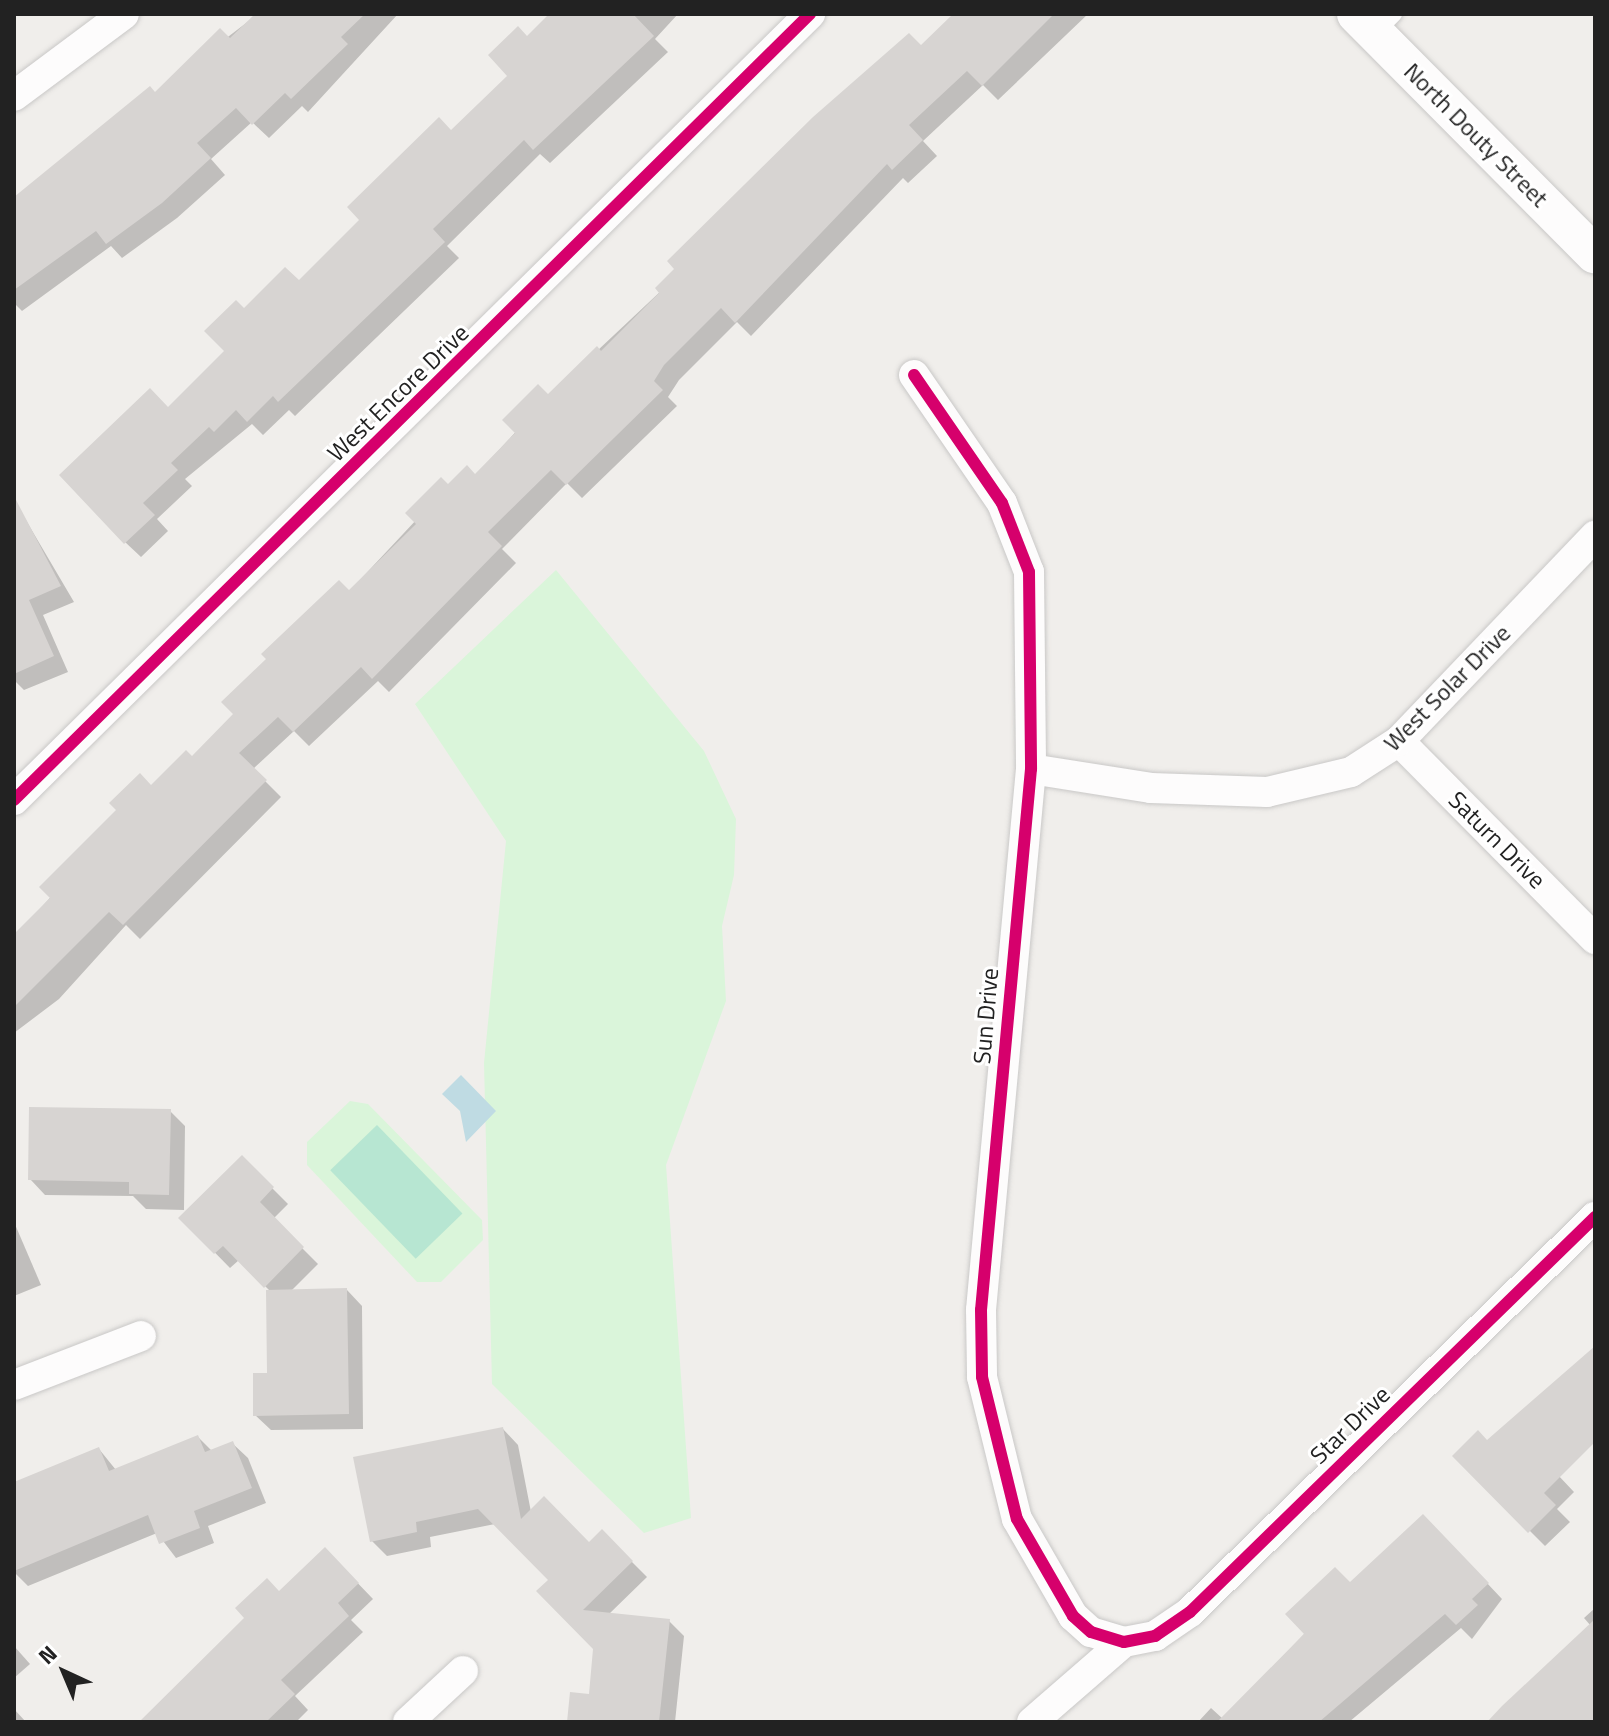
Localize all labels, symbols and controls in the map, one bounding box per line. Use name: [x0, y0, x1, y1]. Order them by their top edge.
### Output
street label: North Douty Street: [1398, 57, 1554, 213]
street label: West Encore Drive: [322, 318, 474, 468]
street label: West Solar Drive: [1378, 619, 1516, 757]
street label: Saturn Drive: [1443, 786, 1551, 894]
street label: Sun Drive: [967, 967, 1005, 1065]
street label: Star Drive: [1304, 1380, 1396, 1470]
north arrow: [24, 1632, 104, 1712]
text: N: [30, 1637, 65, 1672]

